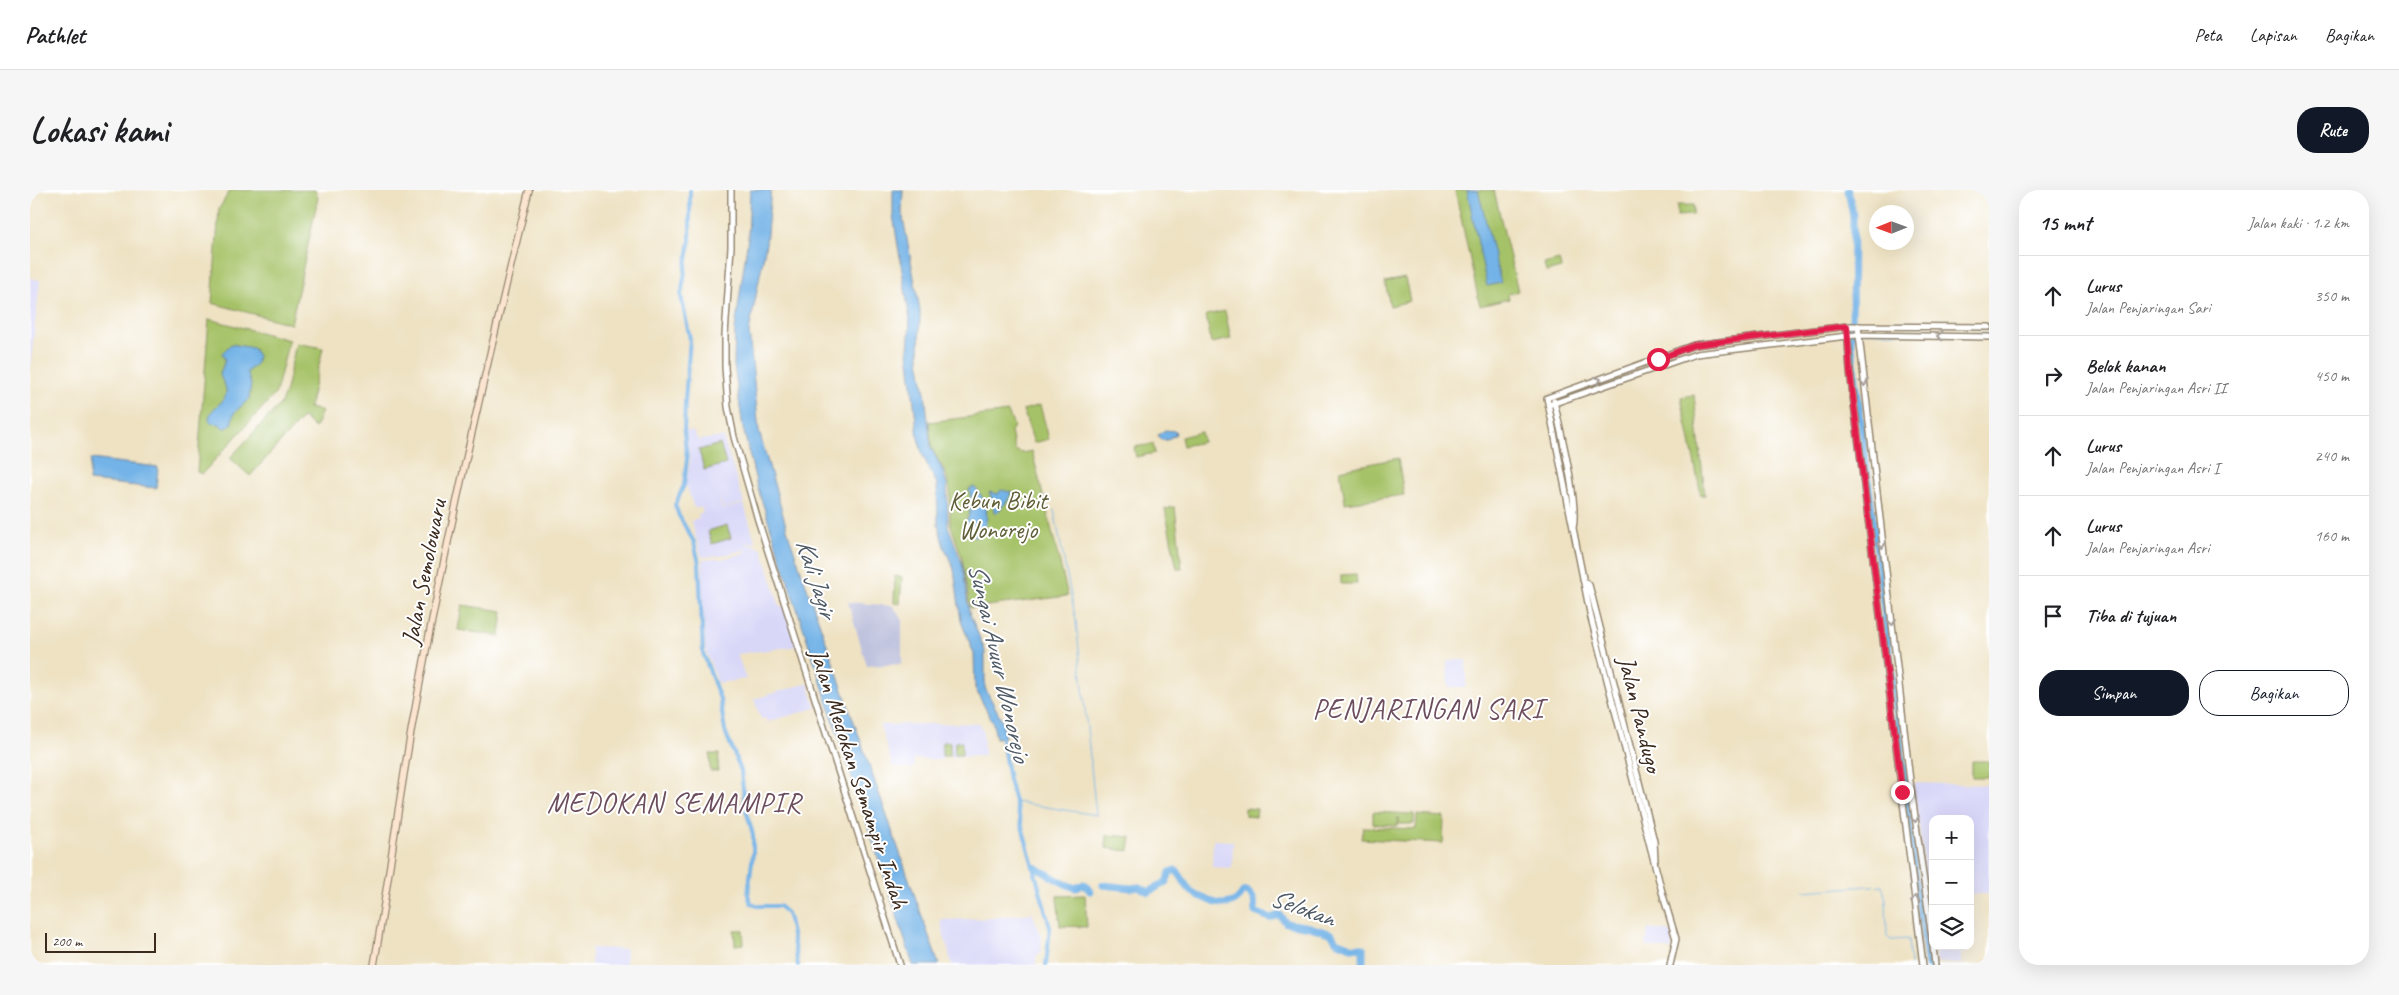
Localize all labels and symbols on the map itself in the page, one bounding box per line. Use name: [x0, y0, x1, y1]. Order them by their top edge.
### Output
north arrow: [1869, 205, 1914, 250]
one-way arrow: [1936, 331, 1944, 341]
route start: [1647, 348, 1670, 371]
one-way arrow: [1593, 376, 1602, 386]
one-way arrow: [1858, 380, 1869, 388]
park label: Kebun Bibit Wonorejo: [949, 485, 1050, 546]
street label: Jalan Semolowaru: [394, 495, 454, 649]
water label: Kali Jagir: [788, 535, 846, 626]
one-way arrow: [1877, 540, 1887, 549]
water label: Sungai Avuur Wonorejo: [961, 560, 1039, 768]
one-way arrow: [1886, 619, 1897, 627]
street label: Jalan Medokan Semampir Indah: [802, 643, 916, 913]
street label: Jalan Pandugo: [1610, 652, 1671, 779]
district label: PENJARINGAN SARI: [1312, 691, 1548, 726]
route end: [1891, 781, 1914, 804]
district label: MEDOKAN SEMAMPIR: [547, 785, 803, 820]
one-way arrow: [1909, 815, 1920, 823]
water label: Selokan: [1266, 881, 1342, 935]
one-way arrow: [1910, 895, 1921, 903]
scale bar: [45, 930, 156, 953]

